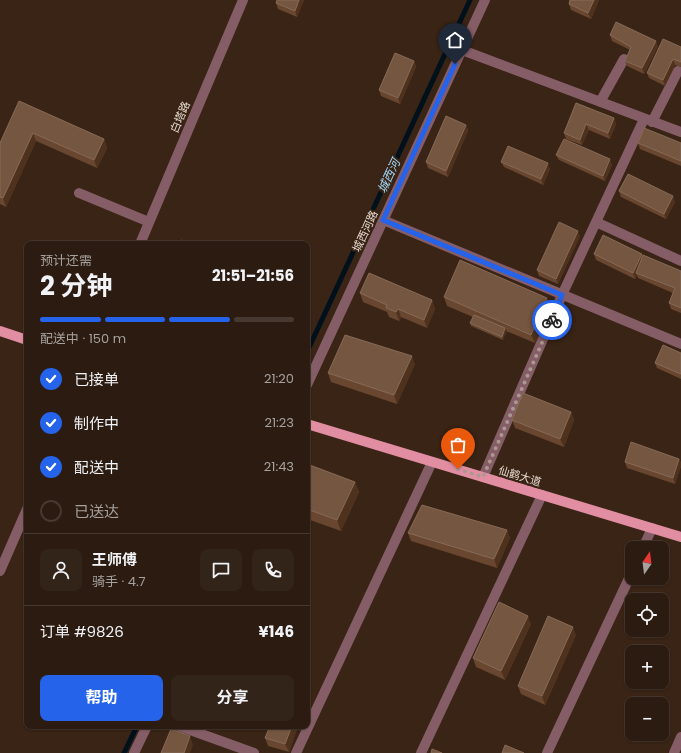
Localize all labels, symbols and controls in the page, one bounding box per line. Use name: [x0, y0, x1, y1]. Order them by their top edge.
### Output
pin: [438, 23, 472, 64]
icon: home: [444, 29, 466, 51]
street label: 白塔路: [166, 99, 194, 135]
water label: 城西河: [373, 154, 405, 196]
street label: 城西河路: [348, 208, 382, 254]
text: 预计还需: [40, 251, 92, 270]
text: 21:51–21:56: [212, 265, 294, 286]
text: 2 分钟: [40, 268, 112, 304]
courier: [532, 300, 572, 340]
icon: bike: [541, 309, 563, 331]
text: 配送中 · 150 m: [40, 329, 126, 348]
icon: check: [40, 368, 62, 390]
text: 已接单: [74, 369, 119, 390]
text: 21:20: [264, 369, 294, 388]
icon: check: [40, 412, 62, 434]
text: 制作中: [74, 413, 119, 434]
text: 21:23: [264, 413, 294, 432]
pin: [441, 428, 475, 469]
icon: bag: [447, 434, 469, 456]
icon: check: [40, 456, 62, 478]
text: 配送中: [74, 457, 119, 478]
text: 21:43: [264, 457, 294, 476]
street label: 仙鹤大道: [497, 462, 543, 490]
text: 已送达: [74, 501, 119, 522]
north arrow: [625, 541, 669, 585]
map controls: [625, 541, 669, 741]
button: person: [40, 549, 82, 591]
text: 王师傅: [92, 549, 137, 570]
button: chat: [200, 549, 242, 591]
button: phone: [252, 549, 294, 591]
text: 骑手 · 4.7: [92, 572, 146, 591]
button: locate: [625, 593, 669, 637]
text: 订单 #9826: [40, 621, 124, 642]
text: ¥146: [259, 621, 294, 642]
button: +: [625, 645, 669, 689]
button: 帮助: [40, 675, 163, 721]
button: 分享: [171, 675, 294, 721]
button: −: [625, 697, 669, 741]

